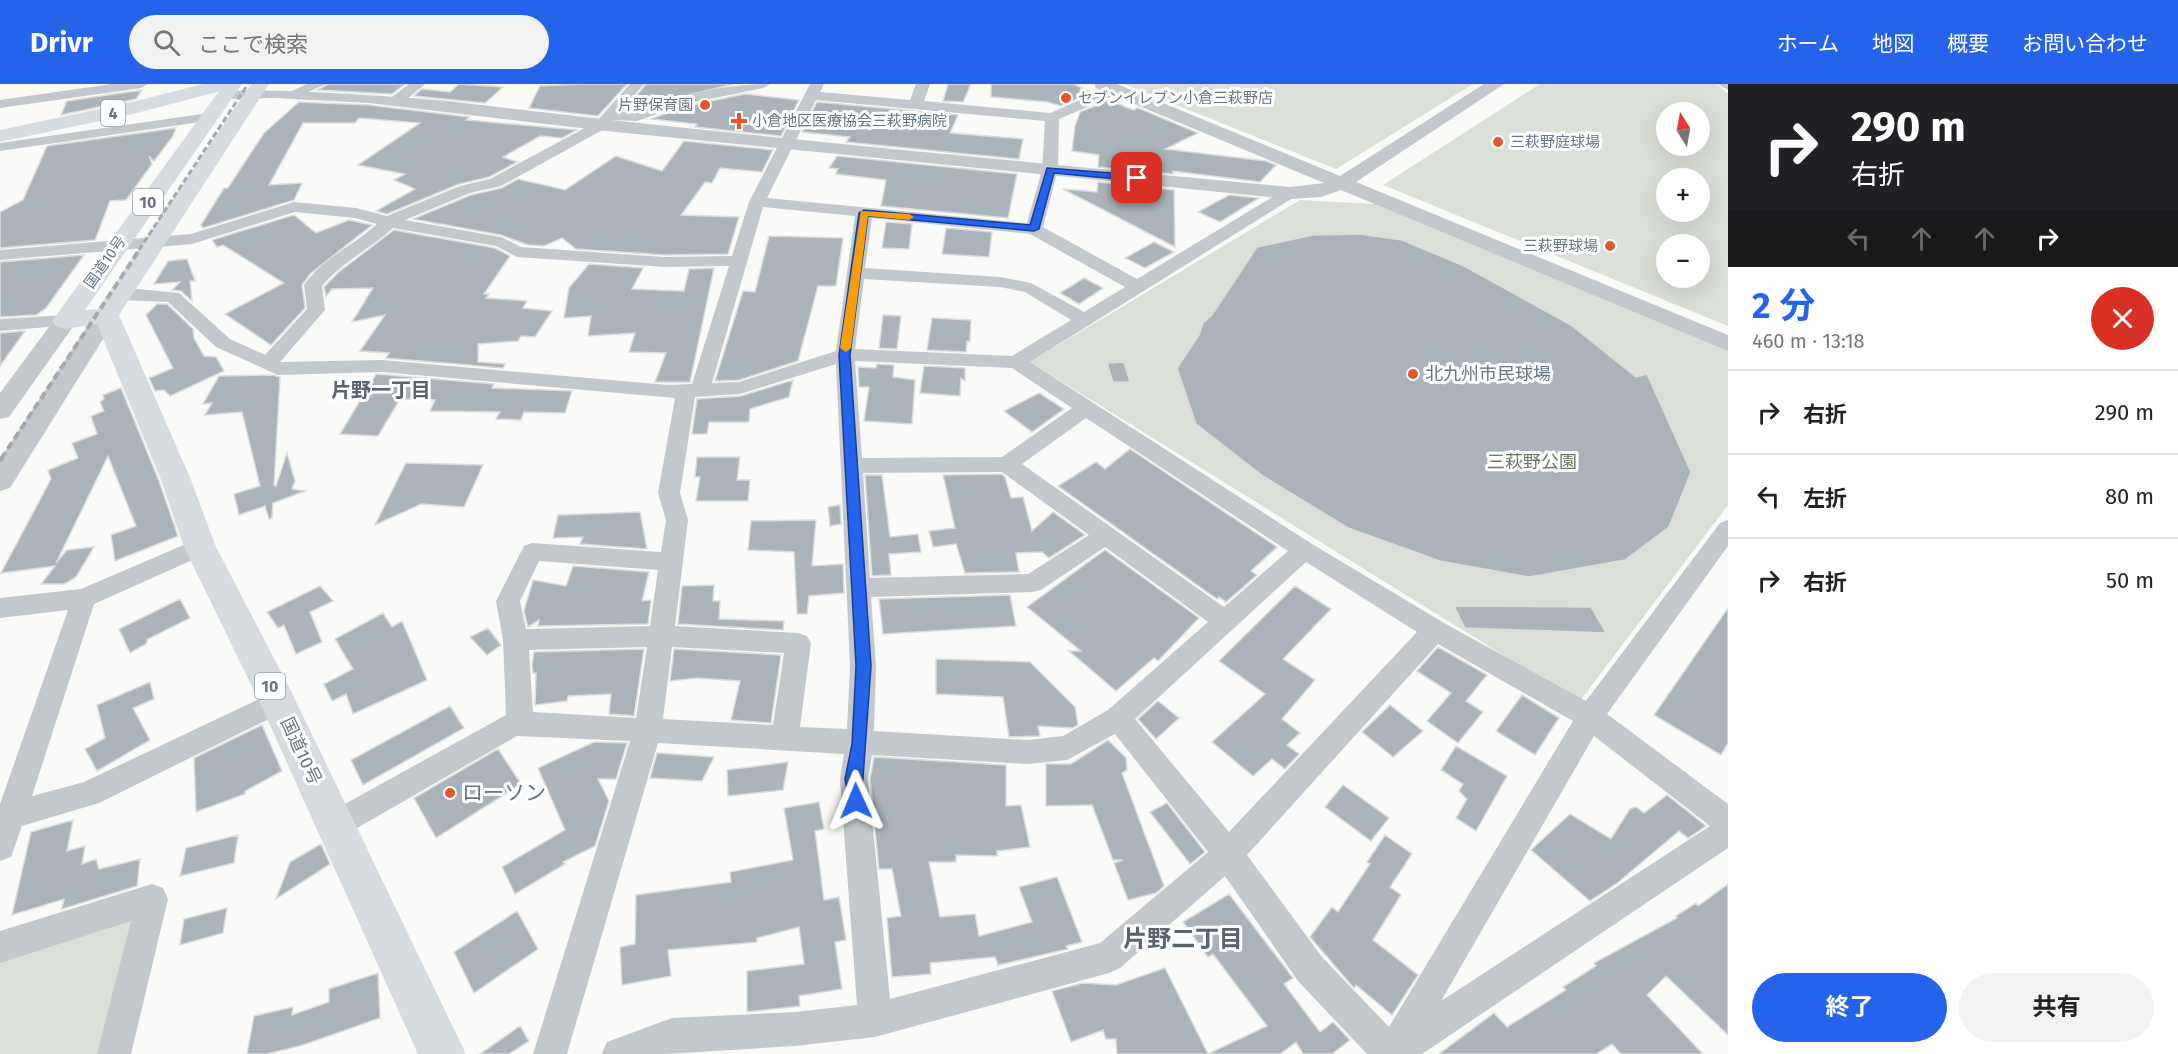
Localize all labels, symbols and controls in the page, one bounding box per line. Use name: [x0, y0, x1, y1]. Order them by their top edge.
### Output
search box: [129, 15, 549, 69]
text: Drivr: [30, 26, 93, 59]
icon: search: [150, 26, 183, 59]
text: ここで検索: [198, 31, 308, 58]
text: ホーム: [1777, 31, 1839, 57]
text: 地図: [1872, 31, 1914, 57]
text: 概要: [1947, 31, 1989, 57]
text: お問い合わせ: [2022, 31, 2148, 57]
place label: セブンイレブン小倉三萩野店: [1078, 89, 1273, 107]
marker: セブンイレブン小倉三萩野店: [1059, 91, 1073, 105]
place label: 片野保育園: [618, 96, 693, 114]
marker: 片野保育園: [698, 98, 712, 112]
road number: 4: [101, 100, 125, 126]
north arrow: [1656, 102, 1710, 156]
map controls: [1656, 102, 1710, 288]
text: 290 m: [1851, 102, 1966, 152]
icon: right: [1752, 108, 1830, 186]
marker: 小倉地区医療協会三萩野病院: [730, 112, 748, 130]
place label: 小倉地区医療協会三萩野病院: [752, 112, 947, 130]
place label: 三萩野庭球場: [1510, 133, 1600, 151]
marker: 三萩野庭球場: [1491, 135, 1505, 149]
pin: [1111, 152, 1162, 203]
text: 右折: [1851, 159, 1905, 191]
icon: arrive: [1120, 161, 1153, 194]
button: +: [1656, 168, 1710, 222]
road number: 10: [133, 189, 163, 215]
icon: left: [1842, 222, 1875, 255]
icon: ahead: [1905, 222, 1938, 255]
icon: ahead: [1968, 222, 2001, 255]
icon: right: [2031, 222, 2064, 255]
street label: 国道10号: [80, 232, 130, 292]
button: −: [1656, 234, 1710, 288]
place label: 三萩野球場: [1523, 237, 1598, 255]
marker: 三萩野球場: [1603, 239, 1617, 253]
text: 2 分: [1752, 284, 1815, 328]
button: close: [2091, 287, 2154, 350]
text: 460 m · 13:18: [1752, 329, 1865, 353]
place label: 北九州市民球場: [1425, 363, 1551, 385]
marker: 北九州市民球場: [1406, 367, 1420, 381]
district label: 片野一丁目: [331, 378, 431, 402]
icon: right: [1752, 396, 1785, 429]
text: 290 m: [2095, 399, 2154, 426]
text: 右折: [1803, 401, 1847, 428]
park label: 三萩野公園: [1487, 451, 1577, 473]
icon: left: [1752, 480, 1785, 513]
text: 80 m: [2105, 483, 2154, 510]
text: 左折: [1803, 485, 1847, 512]
icon: right: [1752, 564, 1785, 597]
text: 50 m: [2106, 567, 2154, 594]
text: 右折: [1803, 569, 1847, 596]
road number: 10: [255, 673, 285, 699]
street label: 国道10号: [276, 714, 326, 788]
position arrow: [824, 769, 888, 833]
place label: ローソン: [462, 780, 546, 806]
marker: ローソン: [443, 786, 457, 800]
district label: 片野二丁目: [1123, 925, 1243, 953]
button: 終了: [1752, 973, 1947, 1042]
button: 共有: [1959, 973, 2154, 1042]

